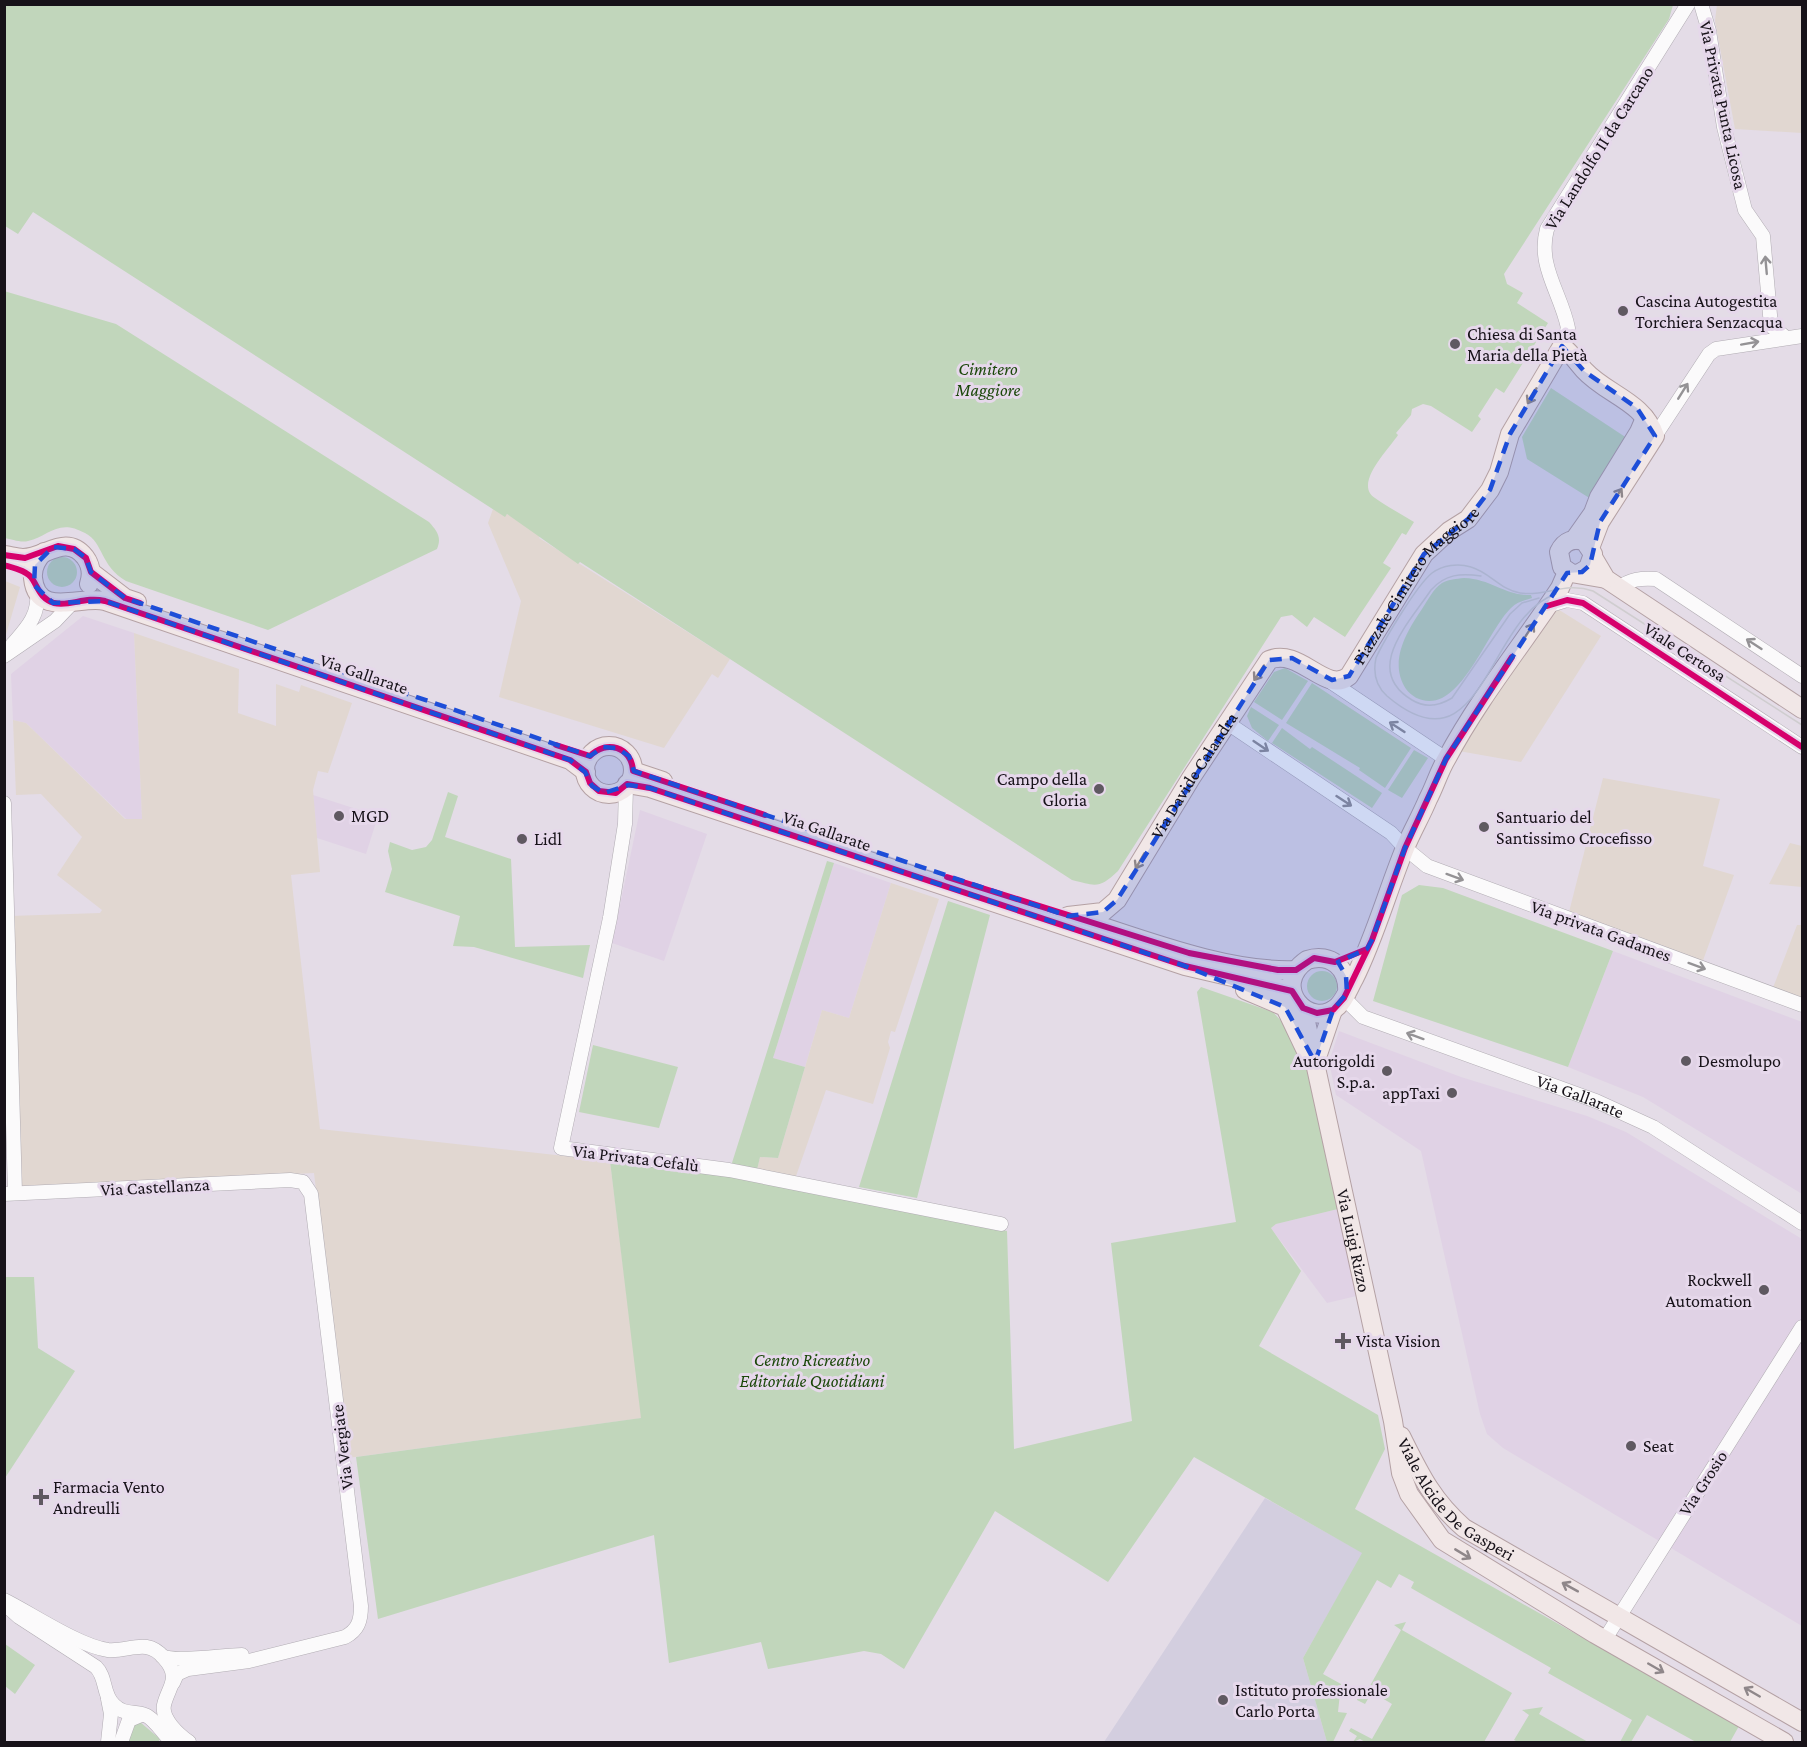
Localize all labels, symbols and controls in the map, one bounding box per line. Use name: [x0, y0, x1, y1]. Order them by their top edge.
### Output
street label: Via Privata Punta Licosa: [1695, 19, 1751, 191]
street label: Via Landolfo II da Carcano: [1540, 63, 1658, 233]
one-way arrow: [1760, 255, 1771, 275]
place label: Cascina Autogestita Torchiera Senzacqua: [1635, 291, 1783, 332]
marker: Cascina Autogestita Torchiera Senzacqua: [1616, 304, 1630, 318]
place label: Chiesa di Santa Maria della Pietà: [1467, 324, 1588, 365]
marker: Chiesa di Santa Maria della Pietà: [1448, 337, 1462, 351]
one-way arrow: [1740, 338, 1760, 349]
park label: Cimitero Maggiore: [955, 359, 1021, 400]
one-way arrow: [1678, 383, 1690, 400]
one-way arrow: [1526, 387, 1538, 404]
one-way arrow: [1611, 488, 1623, 505]
street label: Piazzale Cimitero Maggiore: [1349, 503, 1484, 668]
street label: Viale Certosa: [1640, 618, 1730, 686]
one-way arrow: [1523, 623, 1536, 640]
one-way arrow: [1745, 637, 1762, 650]
street label: Via Gallarate: [317, 650, 411, 698]
one-way arrow: [1253, 664, 1265, 681]
street label: Via Davide Calandra: [1146, 709, 1242, 842]
one-way arrow: [1389, 721, 1406, 733]
one-way arrow: [1252, 740, 1268, 752]
place label: Campo della Gloria: [997, 769, 1087, 810]
marker: Campo della Gloria: [1092, 782, 1106, 796]
one-way arrow: [1335, 796, 1352, 808]
place label: MGD: [351, 806, 389, 826]
street label: Via Gallarate: [780, 807, 874, 855]
place label: Santuario del Santissimo Crocefisso: [1496, 807, 1652, 848]
marker: MGD: [332, 809, 346, 823]
marker: Santuario del Santissimo Crocefisso: [1477, 820, 1491, 834]
place label: Lidl: [534, 829, 562, 849]
marker: Lidl: [515, 832, 529, 846]
one-way arrow: [1134, 852, 1146, 869]
one-way arrow: [1445, 872, 1464, 883]
street label: Via privata Gadames: [1528, 896, 1674, 966]
one-way arrow: [1687, 961, 1706, 972]
one-way arrow: [1406, 1030, 1425, 1041]
place label: Autorigoldi S.p.a.: [1293, 1051, 1375, 1092]
place label: Desmolupo: [1698, 1051, 1781, 1071]
marker: Desmolupo: [1679, 1054, 1693, 1068]
marker: Autorigoldi S.p.a.: [1380, 1064, 1394, 1078]
street label: Via Gallarate: [1534, 1070, 1627, 1122]
place label: appTaxi: [1382, 1083, 1440, 1103]
marker: appTaxi: [1445, 1086, 1459, 1100]
street label: Via Privata Cefalù: [572, 1140, 701, 1176]
street label: Via Castellanza: [100, 1174, 210, 1200]
street label: Via Luigi Rizzo: [1333, 1187, 1375, 1294]
place label: Rockwell Automation: [1666, 1270, 1752, 1311]
marker: Rockwell Automation: [1757, 1283, 1771, 1297]
place label: Vista Vision: [1356, 1331, 1441, 1351]
marker: Vista Vision: [1334, 1332, 1352, 1350]
park label: Centro Ricreativo Editoriale Quotidiani: [740, 1350, 885, 1391]
street label: Via Vergiate: [327, 1403, 357, 1491]
street label: Viale Alcide De Gasperi: [1394, 1435, 1518, 1565]
place label: Seat: [1643, 1436, 1675, 1456]
marker: Seat: [1624, 1439, 1638, 1453]
street label: Via Grosio: [1675, 1447, 1731, 1519]
place label: Farmacia Vento Andreulli: [53, 1477, 165, 1518]
marker: Farmacia Vento Andreulli: [34, 1490, 48, 1504]
one-way arrow: [1454, 1548, 1471, 1560]
one-way arrow: [1562, 1581, 1579, 1593]
one-way arrow: [1647, 1663, 1664, 1675]
place label: Istituto professionale Carlo Porta: [1235, 1680, 1388, 1721]
one-way arrow: [1744, 1686, 1761, 1698]
marker: Istituto professionale Carlo Porta: [1216, 1693, 1230, 1707]

